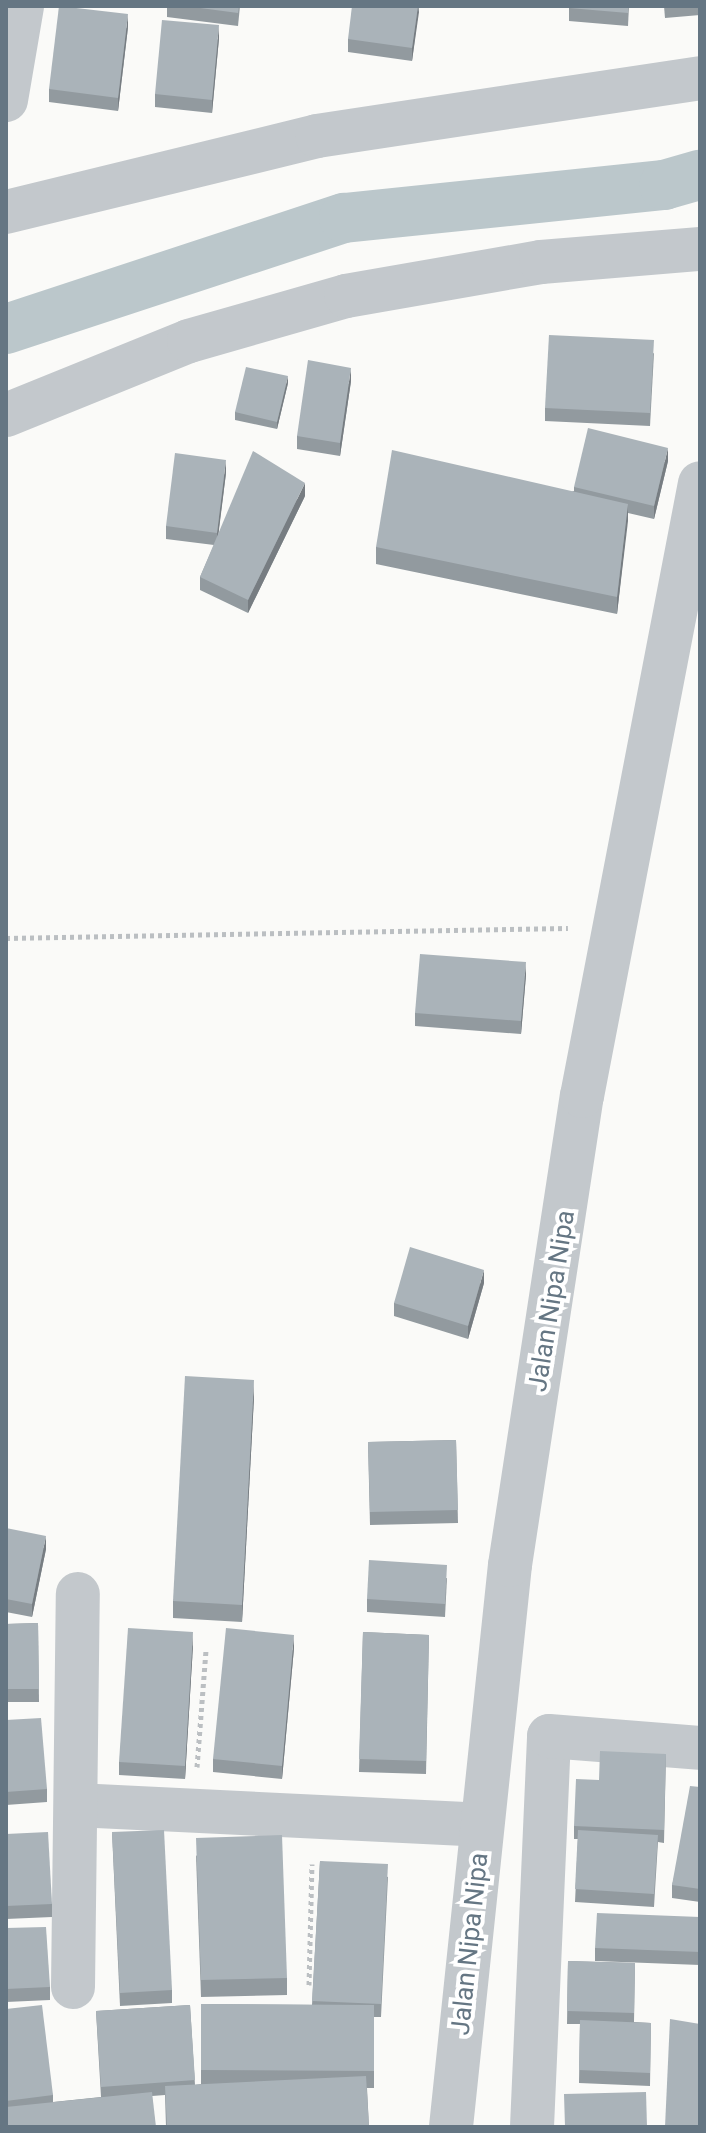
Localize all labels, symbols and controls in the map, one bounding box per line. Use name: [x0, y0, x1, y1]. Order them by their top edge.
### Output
street label: Jalan Nipa Nipa: [522, 1208, 582, 1394]
street label: Jalan Nipa Nipa: [445, 1851, 495, 2037]

